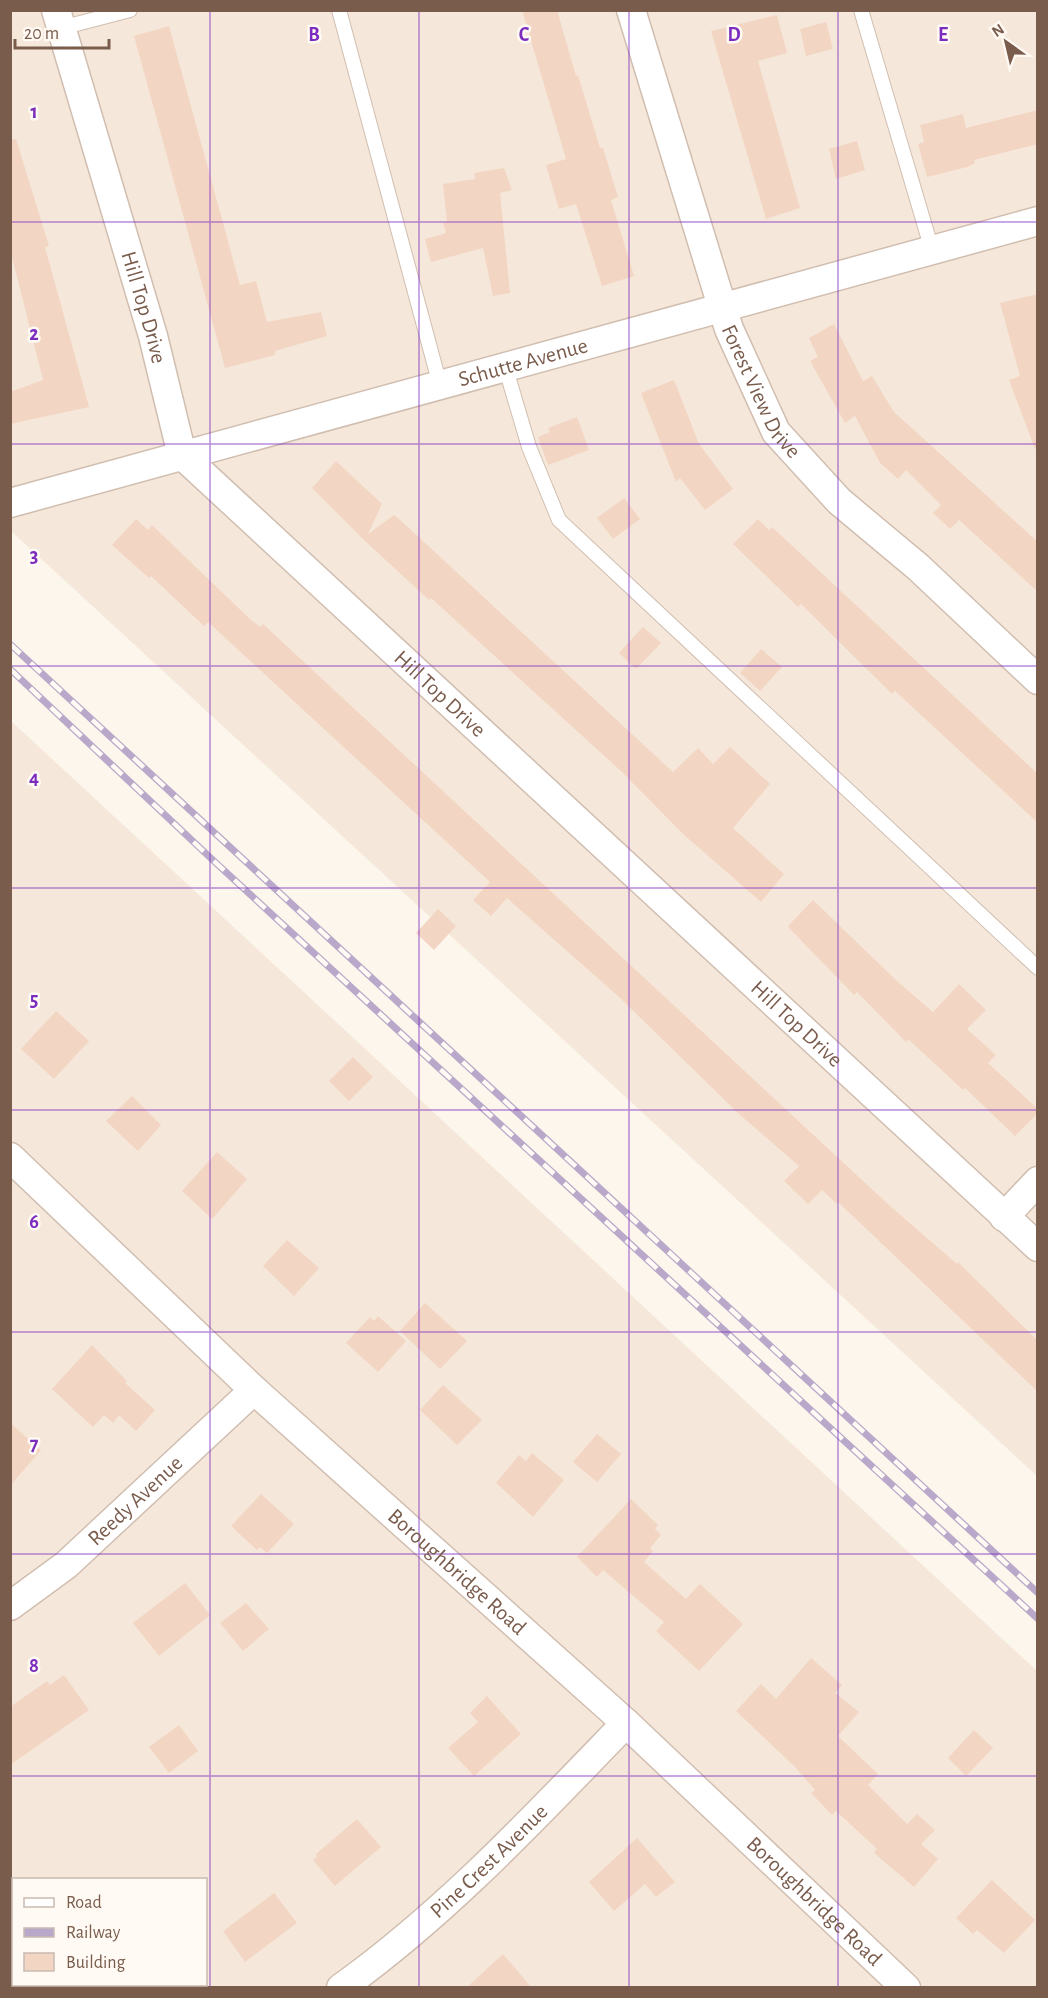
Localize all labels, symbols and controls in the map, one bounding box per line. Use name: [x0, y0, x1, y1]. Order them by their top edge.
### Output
scale bar: [15, 12, 110, 50]
north arrow: [976, 12, 1036, 72]
text: N: [989, 21, 1007, 40]
text: 20 m: [24, 25, 59, 43]
text: B: [308, 25, 320, 45]
text: C: [519, 25, 530, 45]
text: D: [727, 25, 741, 45]
text: E: [938, 25, 948, 45]
text: 1: [30, 102, 38, 122]
street label: Hill Top Drive: [117, 249, 170, 366]
street label: Forest View Drive: [718, 321, 805, 462]
text: 2: [29, 324, 39, 344]
street label: Schutte Avenue: [456, 334, 590, 390]
text: 3: [30, 546, 38, 566]
street label: Hill Top Drive: [390, 646, 490, 741]
text: 4: [29, 768, 39, 788]
street label: Hill Top Drive: [747, 976, 847, 1071]
text: 5: [30, 990, 38, 1010]
text: 6: [29, 1212, 39, 1232]
text: 7: [30, 1434, 39, 1454]
street label: Reedy Avenue: [84, 1451, 187, 1550]
street label: Boroughbridge Road: [384, 1505, 530, 1639]
text: 8: [29, 1656, 39, 1676]
street label: Pine Crest Avenue: [426, 1800, 552, 1922]
street label: Boroughbridge Road: [743, 1833, 886, 1970]
legend: [12, 1878, 207, 1986]
text: Road: [66, 1894, 102, 1912]
text: Railway: [66, 1924, 121, 1942]
text: Building: [66, 1954, 126, 1972]

